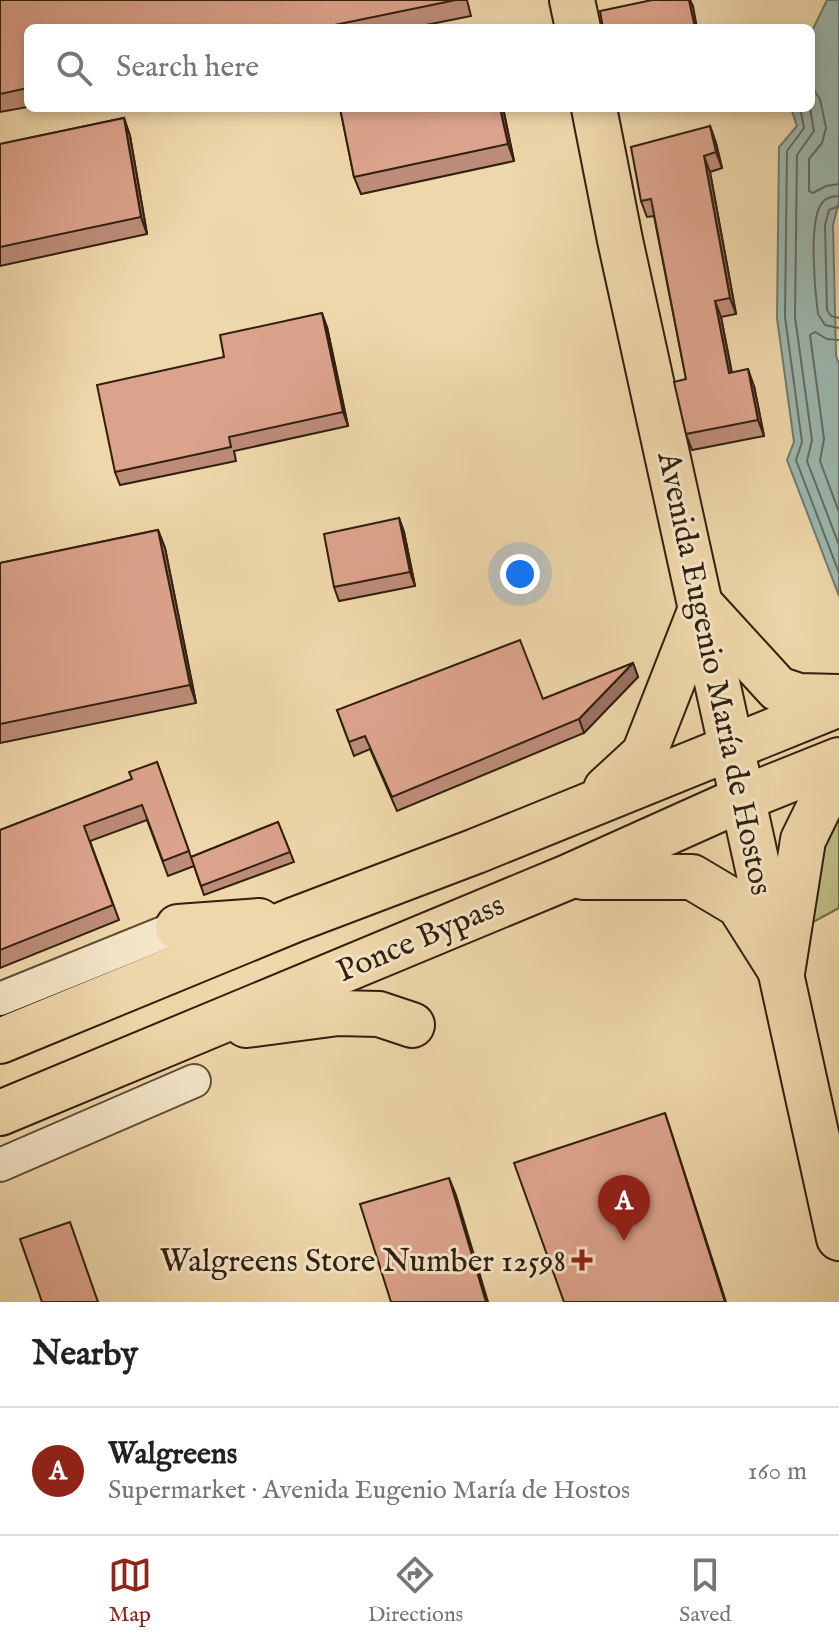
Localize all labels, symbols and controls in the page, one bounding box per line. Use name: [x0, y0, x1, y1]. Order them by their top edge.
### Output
search box: [24, 24, 815, 112]
icon: search: [52, 46, 96, 90]
text: Search here: [116, 49, 259, 87]
street label: Avenida Eugenio María de Hostos: [646, 447, 781, 899]
your location: [500, 554, 540, 594]
street label: Ponce Bypass: [331, 886, 511, 993]
pin: A: [598, 1175, 650, 1241]
place label: Walgreens Store Number 12598: [160, 1242, 566, 1283]
marker: Walgreens Store Number 12598: [573, 1251, 591, 1269]
text: Nearby: [32, 1333, 138, 1376]
text: Walgreens: [108, 1436, 237, 1474]
text: A: [49, 1455, 67, 1488]
text: 160 m: [748, 1455, 807, 1488]
text: Supermarket · Avenida Eugenio María de Hostos: [108, 1474, 630, 1507]
tab: Map: [108, 1553, 152, 1629]
tab: Directions: [368, 1553, 463, 1629]
tab: Saved: [679, 1553, 731, 1629]

